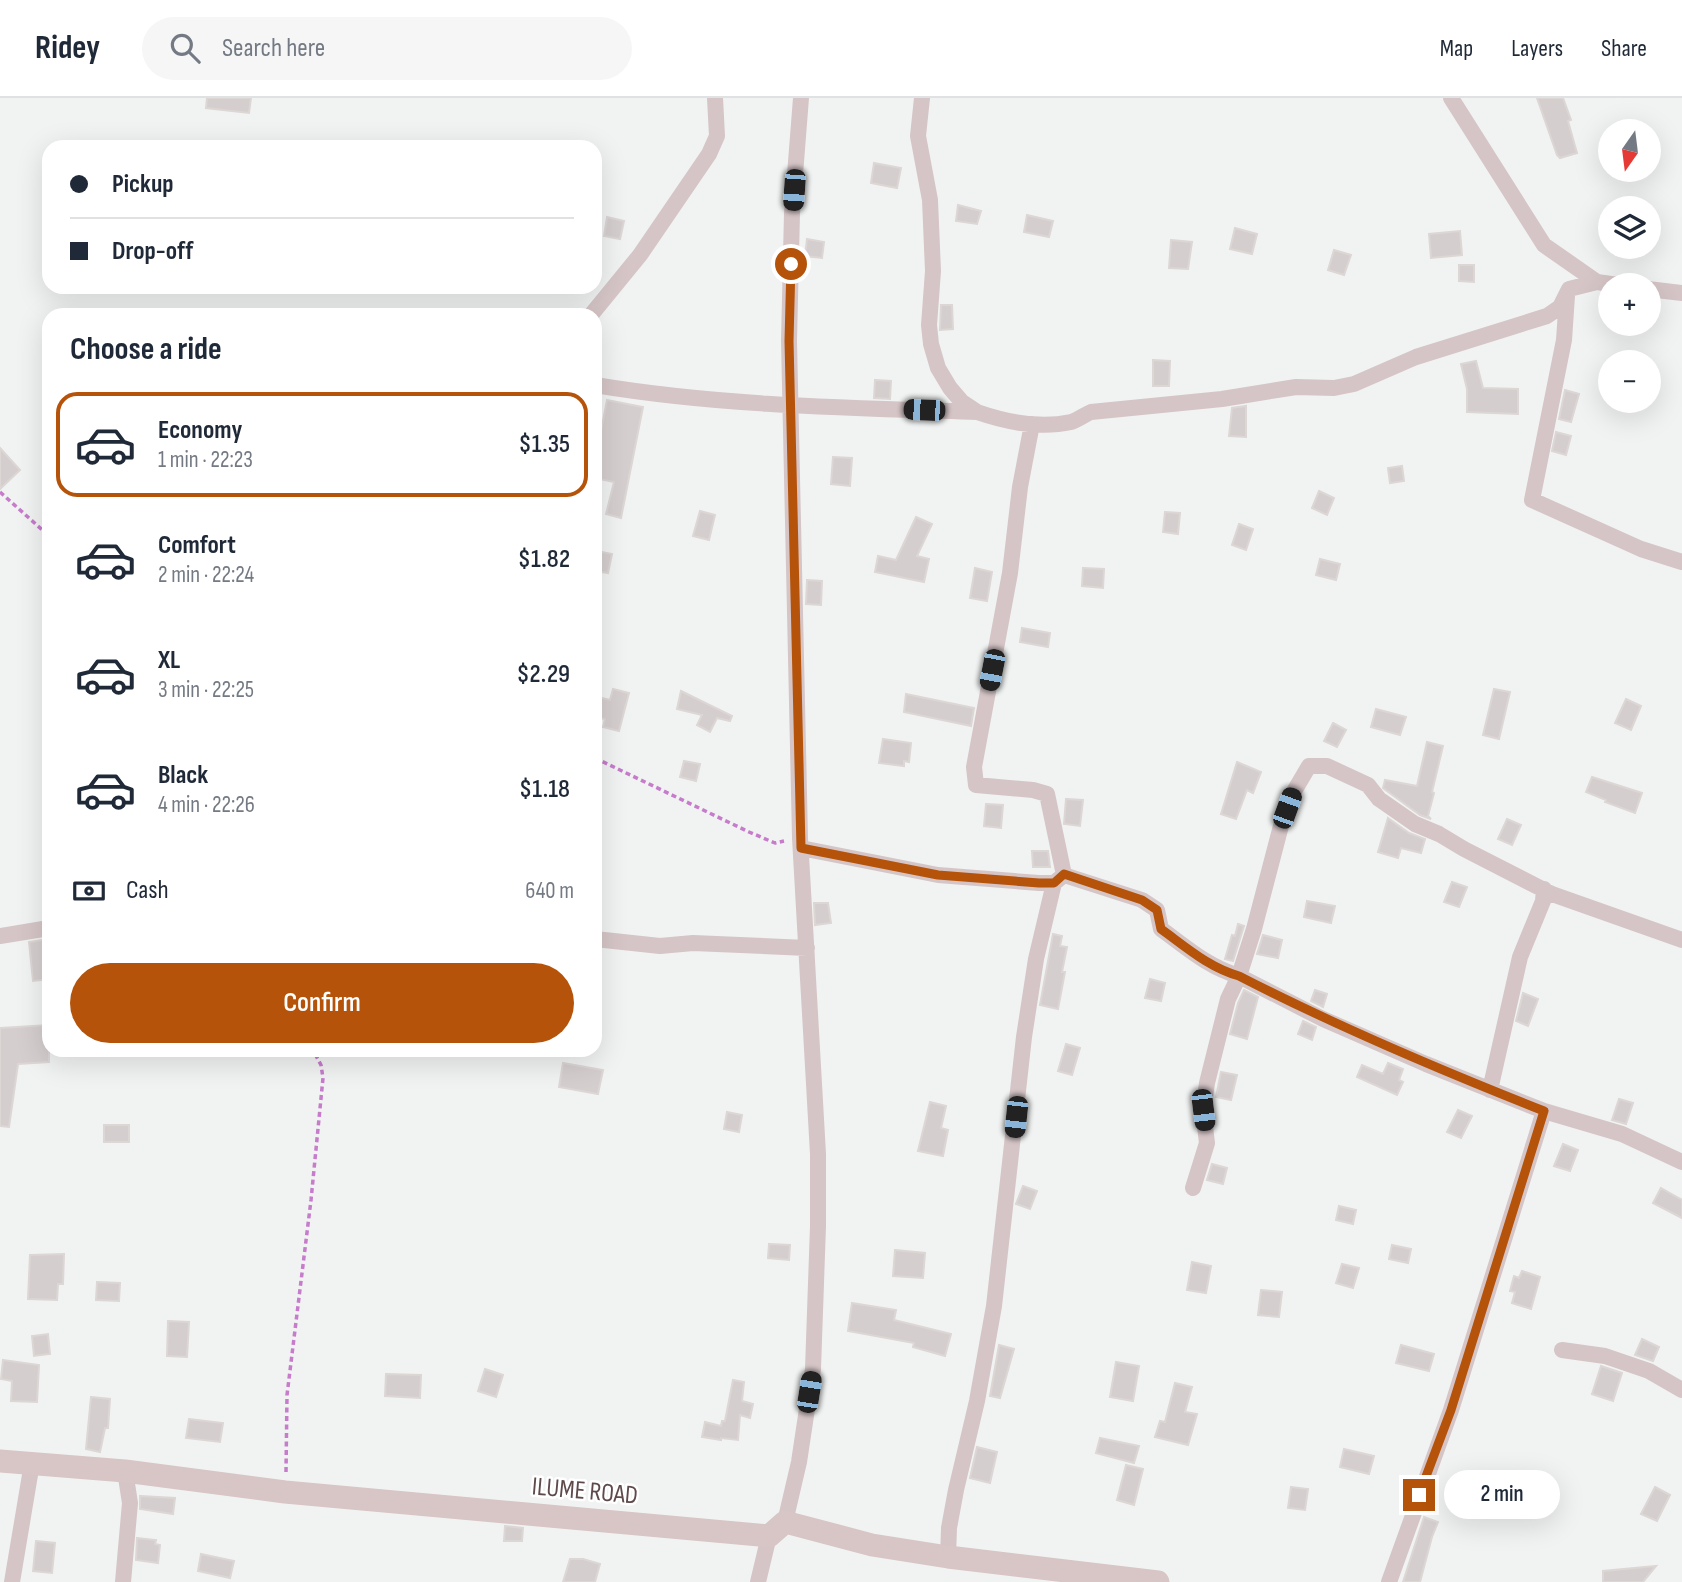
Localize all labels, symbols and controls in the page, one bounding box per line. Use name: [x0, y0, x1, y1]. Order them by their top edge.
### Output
search box: [142, 17, 632, 80]
text: Ridey: [35, 28, 100, 68]
icon: search: [166, 29, 204, 67]
text: Search here: [222, 33, 325, 64]
text: Map: [1440, 34, 1473, 63]
text: Layers: [1511, 34, 1563, 63]
text: Share: [1601, 34, 1647, 63]
north arrow: [1598, 119, 1661, 182]
map controls: [1598, 119, 1661, 413]
car: [783, 168, 806, 212]
text: Pickup: [112, 169, 174, 200]
button: layers: [1598, 196, 1661, 259]
text: Drop-off: [112, 236, 193, 267]
route start: [775, 248, 807, 280]
button: +: [1598, 273, 1661, 336]
text: Choose a ride: [70, 330, 222, 369]
button: −: [1598, 350, 1661, 413]
car: [903, 399, 946, 421]
icon: car: [74, 413, 137, 476]
text: Economy: [158, 415, 242, 446]
text: $1.35: [519, 429, 570, 460]
text: 1 min · 22:23: [158, 446, 253, 474]
icon: car: [74, 528, 137, 591]
text: Comfort: [158, 530, 236, 561]
text: $1.82: [518, 544, 570, 575]
text: 2 min · 22:24: [158, 561, 254, 589]
icon: car: [74, 643, 137, 706]
text: XL: [158, 645, 180, 676]
car: [978, 647, 1007, 693]
text: $2.29: [516, 659, 570, 690]
text: 3 min · 22:25: [158, 676, 254, 704]
icon: car: [74, 758, 137, 821]
text: Black: [158, 760, 208, 791]
text: $1.18: [519, 774, 570, 805]
car: [1270, 785, 1305, 831]
text: 4 min · 22:26: [158, 791, 255, 819]
icon: cash: [70, 872, 108, 910]
text: Cash: [126, 875, 169, 906]
text: 640 m: [525, 877, 574, 905]
button: Confirm: [70, 963, 574, 1043]
car: [1191, 1088, 1216, 1132]
car: [1004, 1095, 1029, 1139]
car: [796, 1370, 823, 1414]
callout: 2 min: [1444, 1470, 1559, 1520]
street label: ILUME ROAD: [531, 1471, 639, 1512]
route end: [1403, 1479, 1435, 1511]
text: 2 min: [1480, 1480, 1524, 1508]

